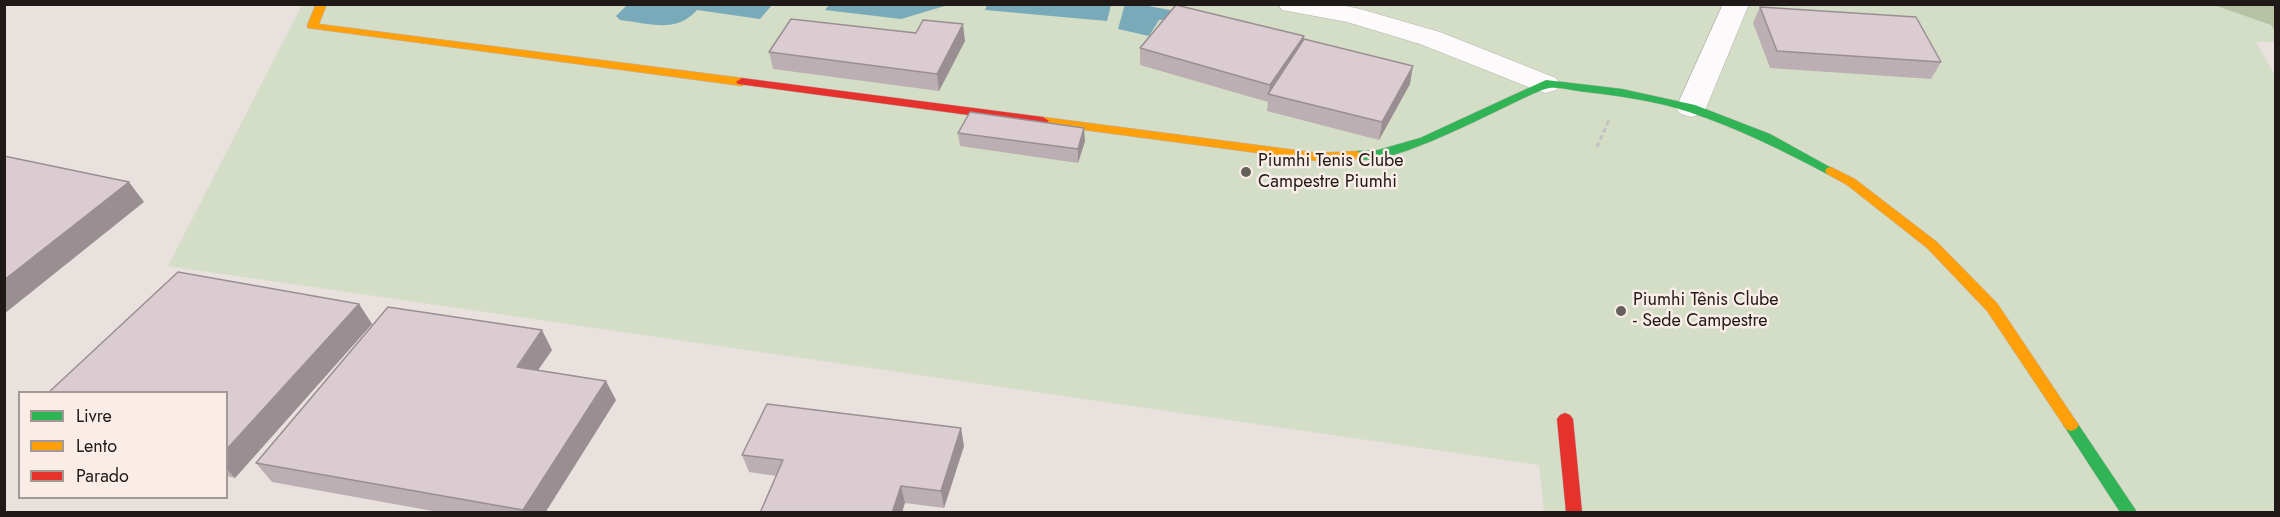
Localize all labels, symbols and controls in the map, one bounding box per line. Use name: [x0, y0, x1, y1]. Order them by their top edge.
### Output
place label: Piumhi Tenis Clube Campestre Piumhi: [1258, 151, 1404, 194]
marker: Piumhi Tenis Clube Campestre Piumhi: [1239, 165, 1253, 179]
place label: Piumhi Tênis Clube - Sede Campestre: [1633, 290, 1779, 332]
marker: Piumhi Tênis Clube - Sede Campestre: [1614, 304, 1628, 318]
legend: [18, 391, 228, 499]
text: Livre: [76, 403, 112, 429]
text: Lento: [76, 433, 117, 459]
text: Parado: [76, 463, 129, 489]

